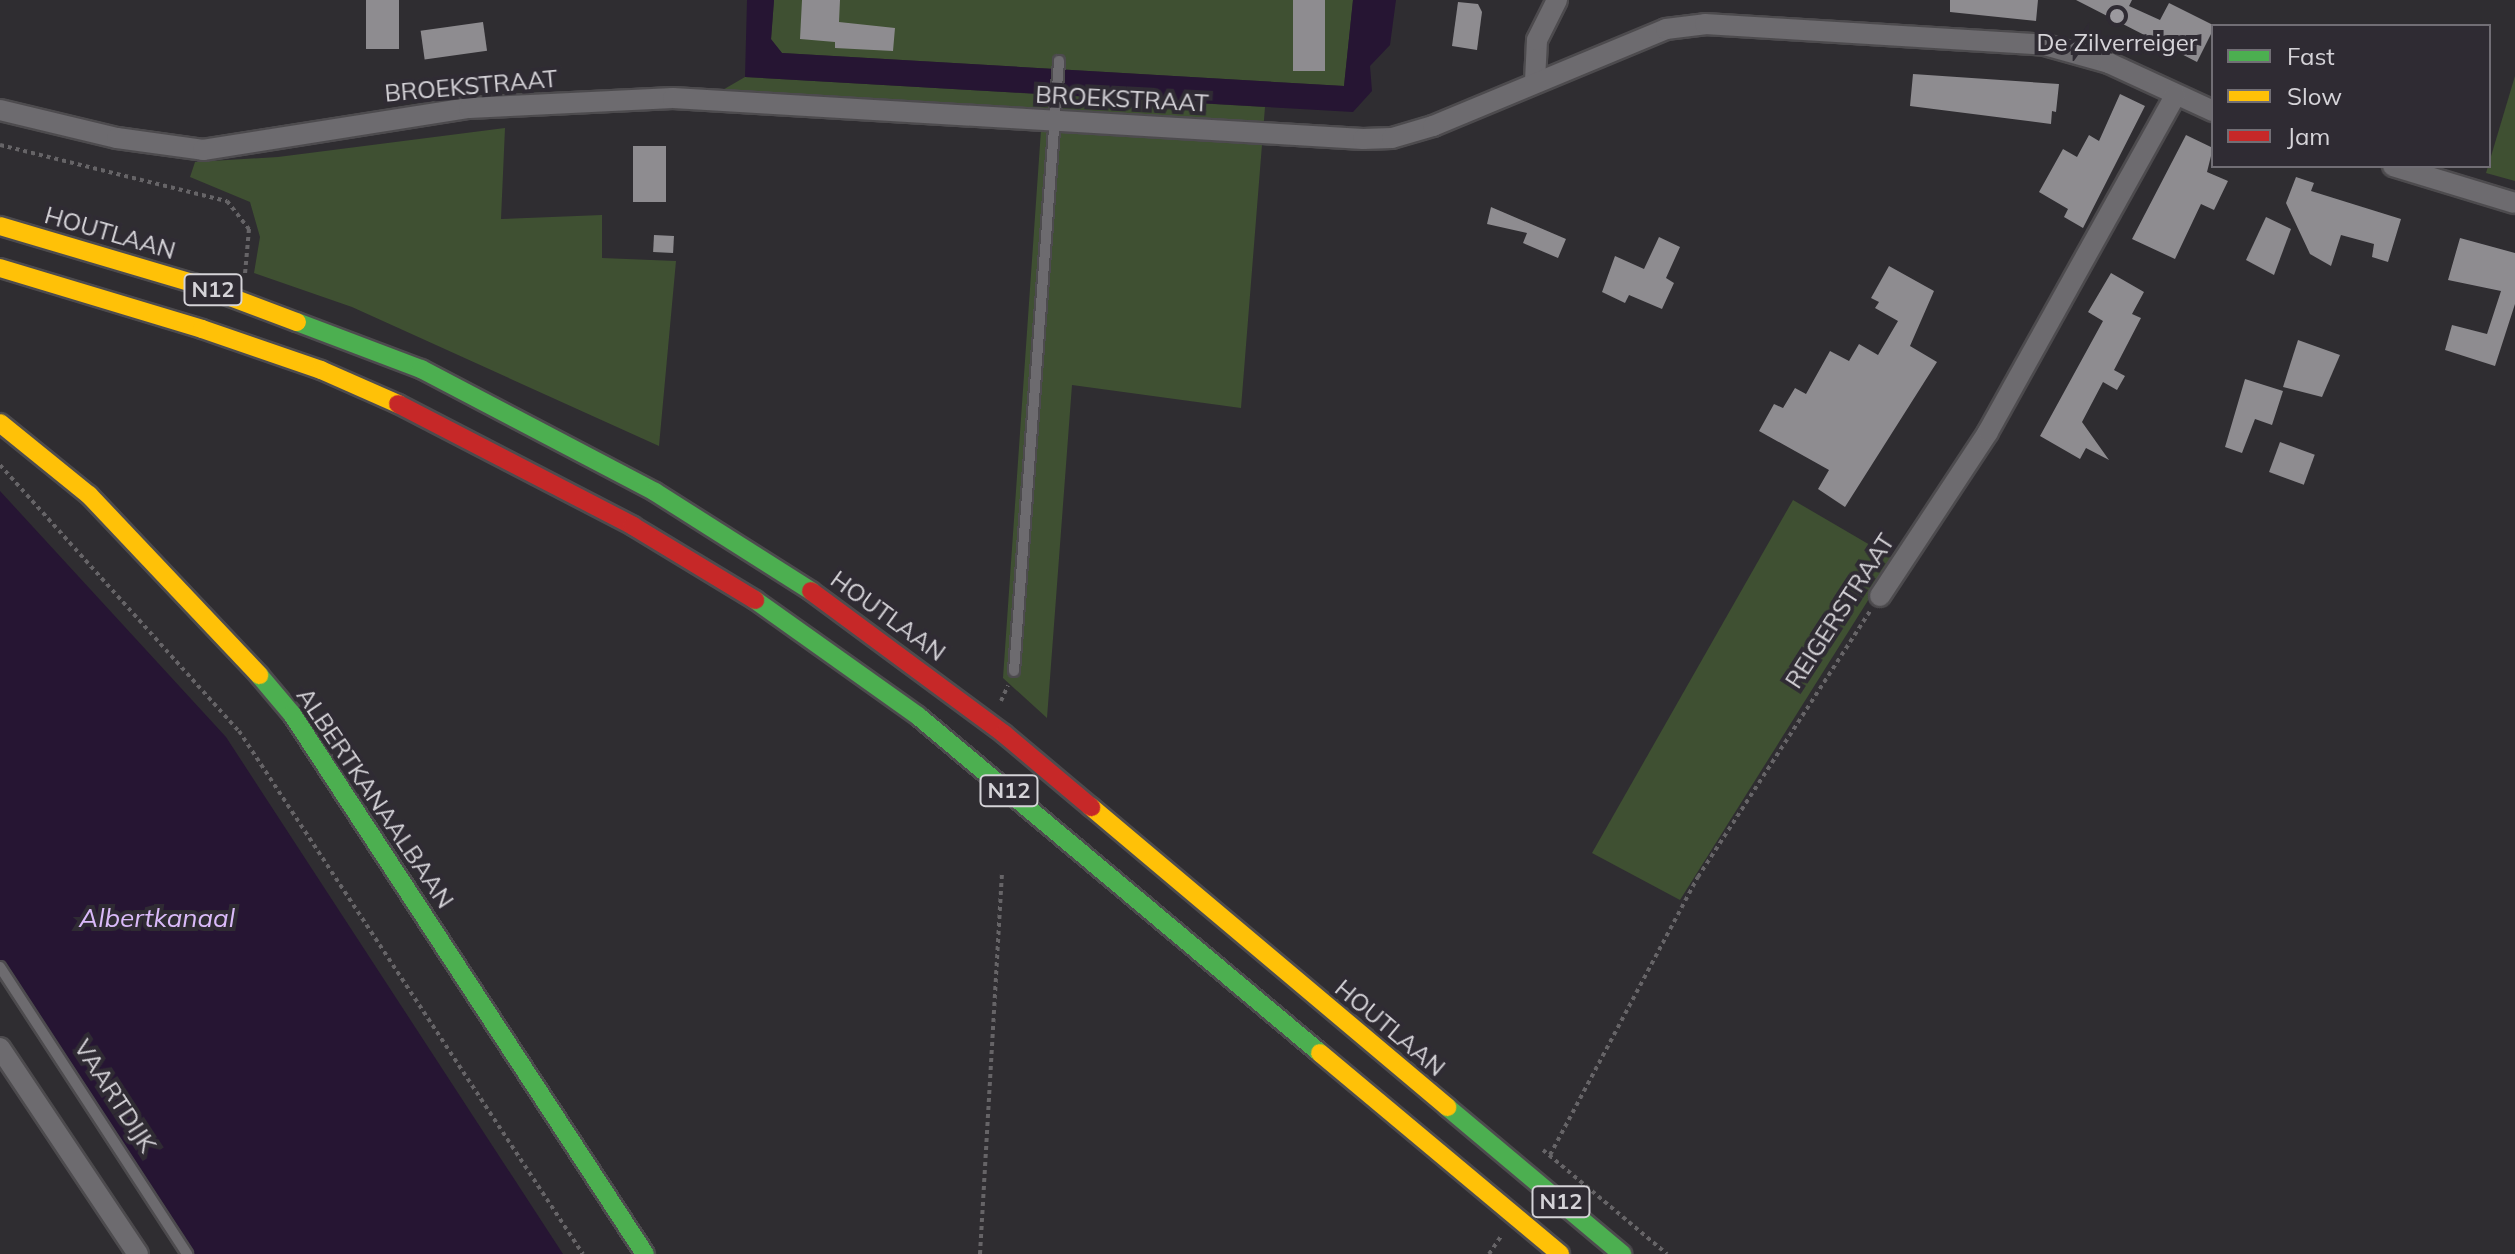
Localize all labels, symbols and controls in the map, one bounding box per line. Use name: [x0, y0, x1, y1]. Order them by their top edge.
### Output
marker: De Zilverreiger: [2108, 7, 2126, 25]
legend: [2211, 24, 2491, 168]
place label: De Zilverreiger: [2037, 29, 2197, 57]
text: Fast: [2287, 41, 2335, 71]
street label: BROEKSTRAAT: [383, 64, 559, 108]
street label: BROEKSTRAAT: [1035, 80, 1209, 118]
text: Slow: [2287, 81, 2342, 111]
text: Jam: [2287, 121, 2330, 151]
street label: HOUTLAAN: [41, 201, 179, 265]
road number: N12: [183, 272, 243, 308]
street label: REIGERSTRAAT: [1779, 528, 1901, 694]
street label: HOUTLAAN: [825, 565, 951, 667]
street label: ALBERTKANAALBAAN: [290, 682, 460, 914]
road number: N12: [979, 773, 1039, 809]
water label: Albertkanaal: [79, 902, 235, 934]
street label: HOUTLAAN: [1329, 974, 1451, 1082]
street label: VAARTDIJK: [68, 1034, 162, 1158]
road number: N12: [1531, 1184, 1591, 1220]

